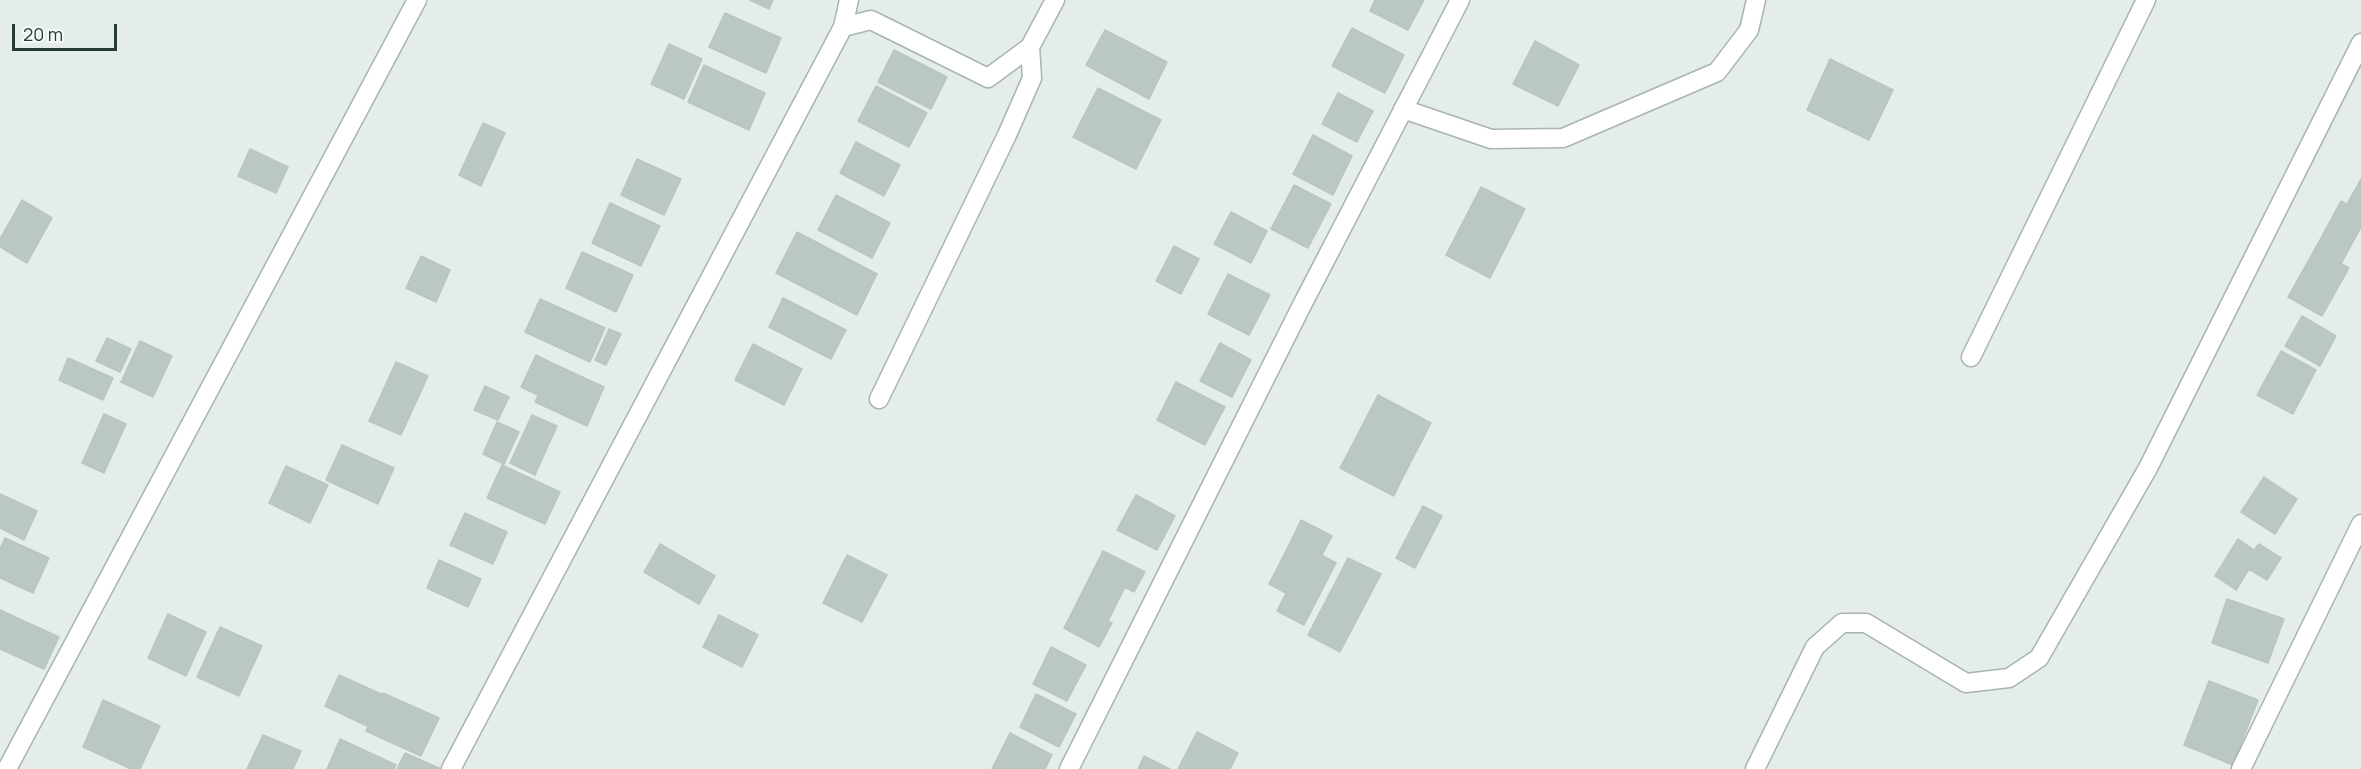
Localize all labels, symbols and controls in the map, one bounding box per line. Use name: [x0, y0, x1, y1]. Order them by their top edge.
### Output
scale bar: [15, 12, 120, 50]
text: 20 m: [23, 22, 63, 46]

